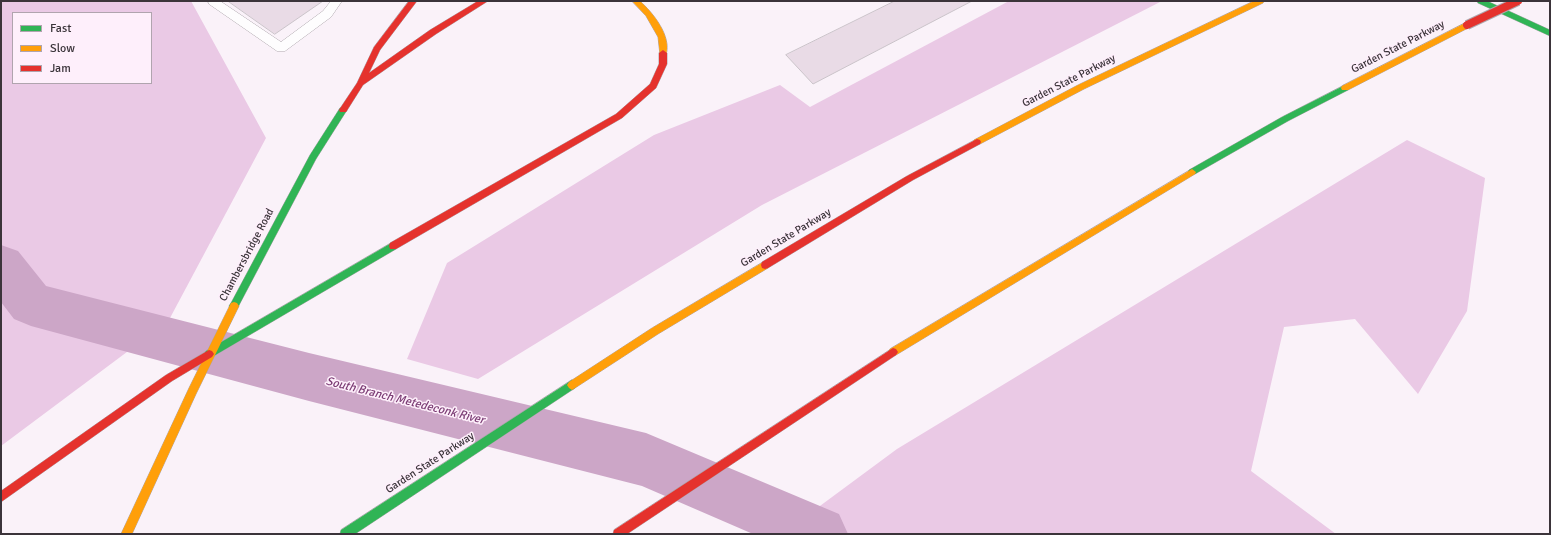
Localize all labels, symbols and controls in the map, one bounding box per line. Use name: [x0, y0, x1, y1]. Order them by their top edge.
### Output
legend: [12, 12, 152, 84]
street label: Garden State Parkway: [1349, 18, 1447, 76]
text: Fast: [50, 21, 71, 36]
text: Slow: [50, 41, 75, 56]
street label: Garden State Parkway: [1020, 52, 1118, 110]
text: Jam: [50, 61, 71, 76]
street label: Chambersbridge Road: [217, 206, 277, 304]
street label: Garden State Parkway: [738, 206, 834, 270]
water label: South Branch Metedeconk River: [324, 374, 486, 428]
street label: Garden State Parkway: [383, 429, 477, 497]

